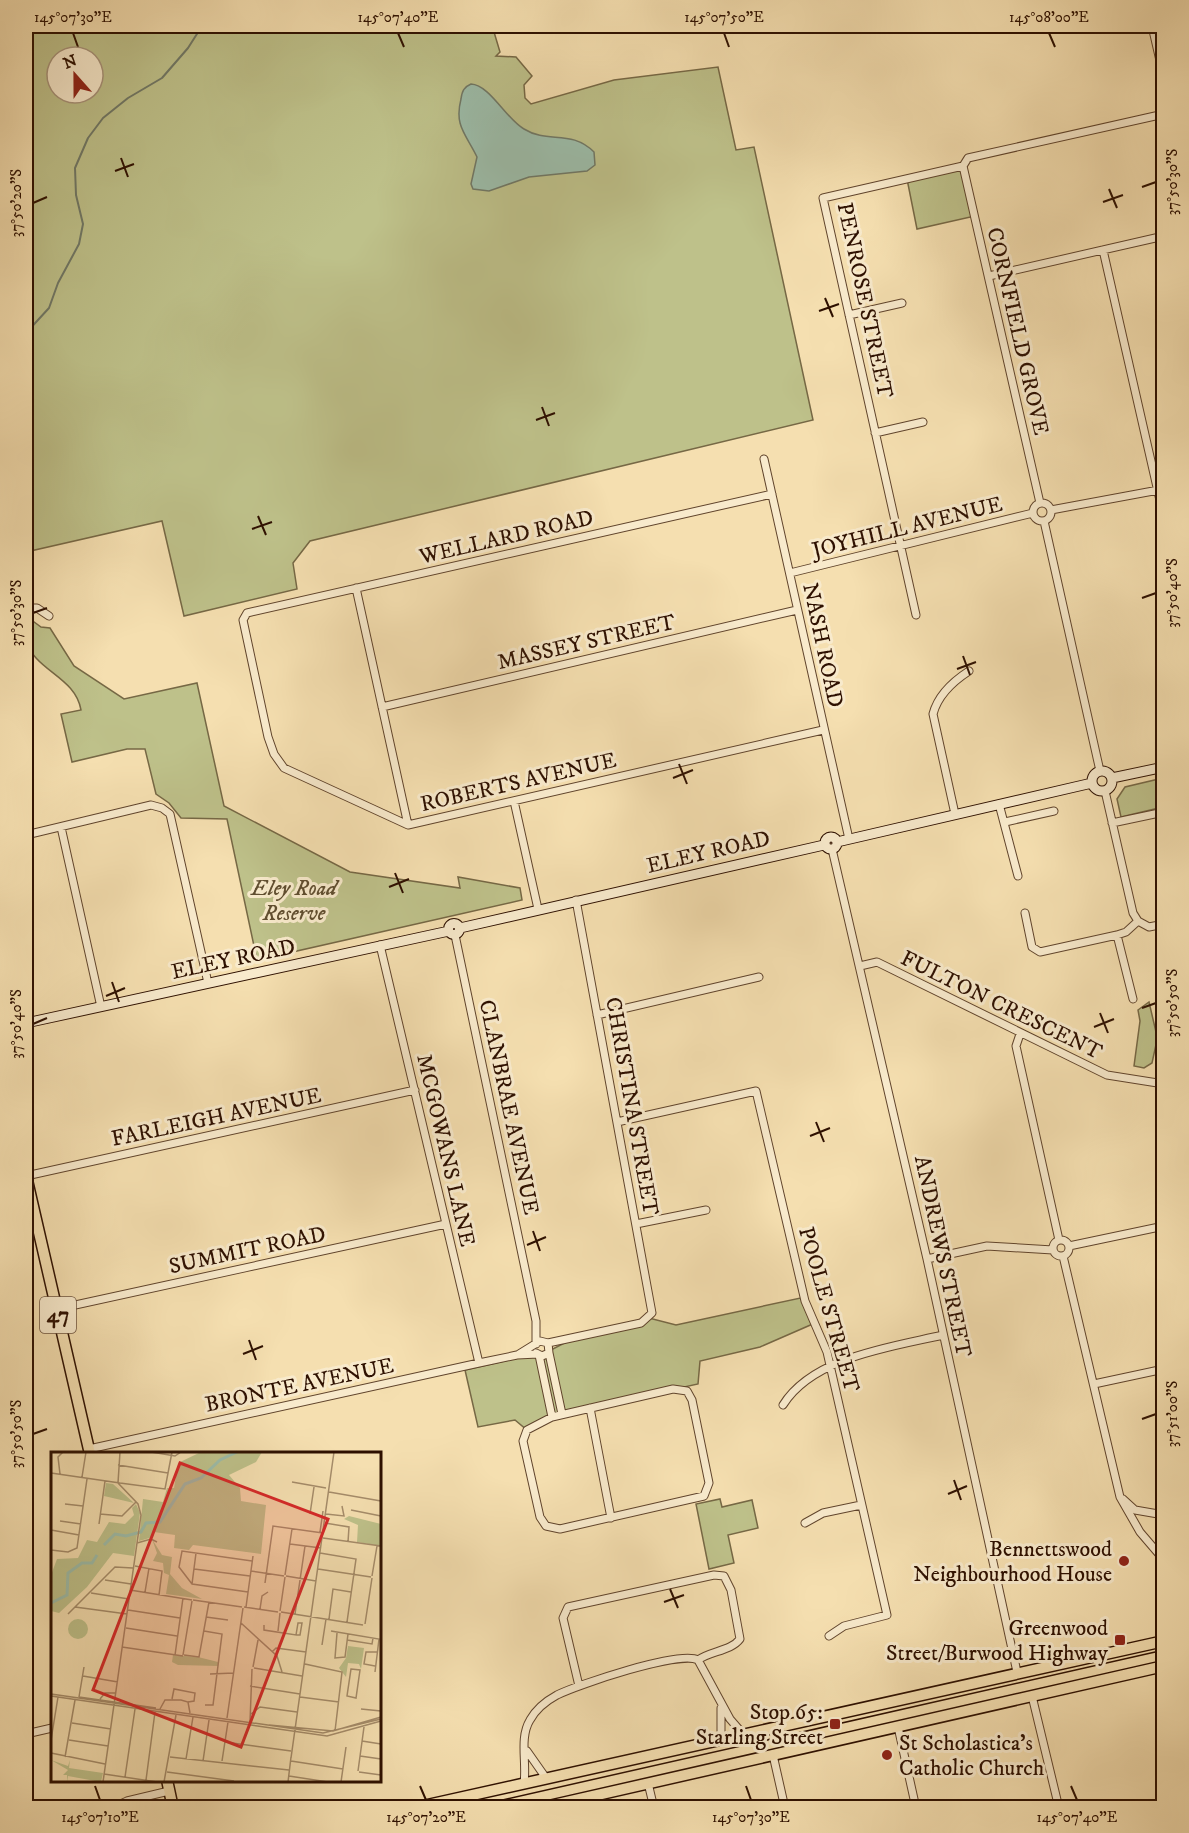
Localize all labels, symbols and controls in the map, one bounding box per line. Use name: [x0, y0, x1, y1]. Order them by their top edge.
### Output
text: 145°07'30"E: [34, 8, 112, 27]
text: 145°07'40"E: [358, 8, 439, 27]
text: 145°07'50"E: [684, 8, 764, 27]
text: 145°08'00"E: [1009, 8, 1089, 27]
north arrow: [45, 45, 105, 105]
text: N: [60, 50, 80, 74]
text: 37°50'30"S: [1163, 149, 1182, 215]
text: 37°50'20"S: [7, 169, 26, 237]
street label: PENROSE STREET: [831, 200, 898, 401]
street label: CORNFIELD GROVE: [980, 225, 1055, 438]
street label: JOYHILL AVENUE: [807, 491, 1005, 565]
street label: WELLARD ROAD: [416, 504, 596, 571]
text: 37°50'40"S: [1163, 558, 1182, 628]
text: 37°50'30"S: [7, 580, 26, 646]
street label: NASH ROAD: [796, 581, 849, 710]
street label: MASSEY STREET: [495, 609, 678, 676]
street label: ROBERTS AVENUE: [418, 747, 619, 818]
street label: ELEY ROAD: [644, 825, 773, 880]
park label: Eley Road Reserve: [249, 875, 340, 927]
street label: ELEY ROAD: [169, 933, 298, 986]
street label: FULTON CRESCENT: [896, 945, 1107, 1066]
text: 37°50'50"S: [1163, 969, 1182, 1037]
text: 37°50'40"S: [7, 989, 26, 1059]
street label: CHRISTINA STREET: [599, 995, 664, 1218]
street label: CLANBRAE AVENUE: [473, 997, 545, 1217]
street label: MCGOWANS LANE: [410, 1051, 481, 1249]
street label: FARLEIGH AVENUE: [109, 1082, 324, 1153]
street label: ANDREWS STREET: [908, 1153, 977, 1360]
street label: SUMMIT ROAD: [166, 1221, 328, 1280]
street label: POOLE STREET: [792, 1224, 865, 1395]
road number: 47: [40, 1297, 76, 1333]
street label: BRONTE AVENUE: [203, 1352, 396, 1419]
text: 37°51'00"S: [1163, 1381, 1182, 1447]
text: 37°50'50"S: [7, 1400, 26, 1468]
inset map: [51, 1452, 381, 1782]
place label: Bennettswood Neighbourhood House: [913, 1536, 1112, 1588]
marker: Bennettswood Neighbourhood House: [1117, 1554, 1131, 1568]
place label: Greenwood Street/Burwood Highway: [886, 1615, 1109, 1667]
marker: Greenwood Street/Burwood Highway: [1113, 1633, 1127, 1647]
place label: Stop 65: Starling Street: [696, 1699, 823, 1751]
marker: Stop 65: Starling Street: [828, 1717, 842, 1731]
place label: St Scholastica's Catholic Church: [899, 1730, 1045, 1782]
marker: St Scholastica's Catholic Church: [880, 1748, 894, 1762]
text: 145°07'10"E: [61, 1808, 139, 1827]
text: 145°07'20"E: [386, 1808, 466, 1827]
text: 145°07'30"E: [712, 1808, 790, 1827]
text: 145°07'40"E: [1037, 1808, 1118, 1827]

